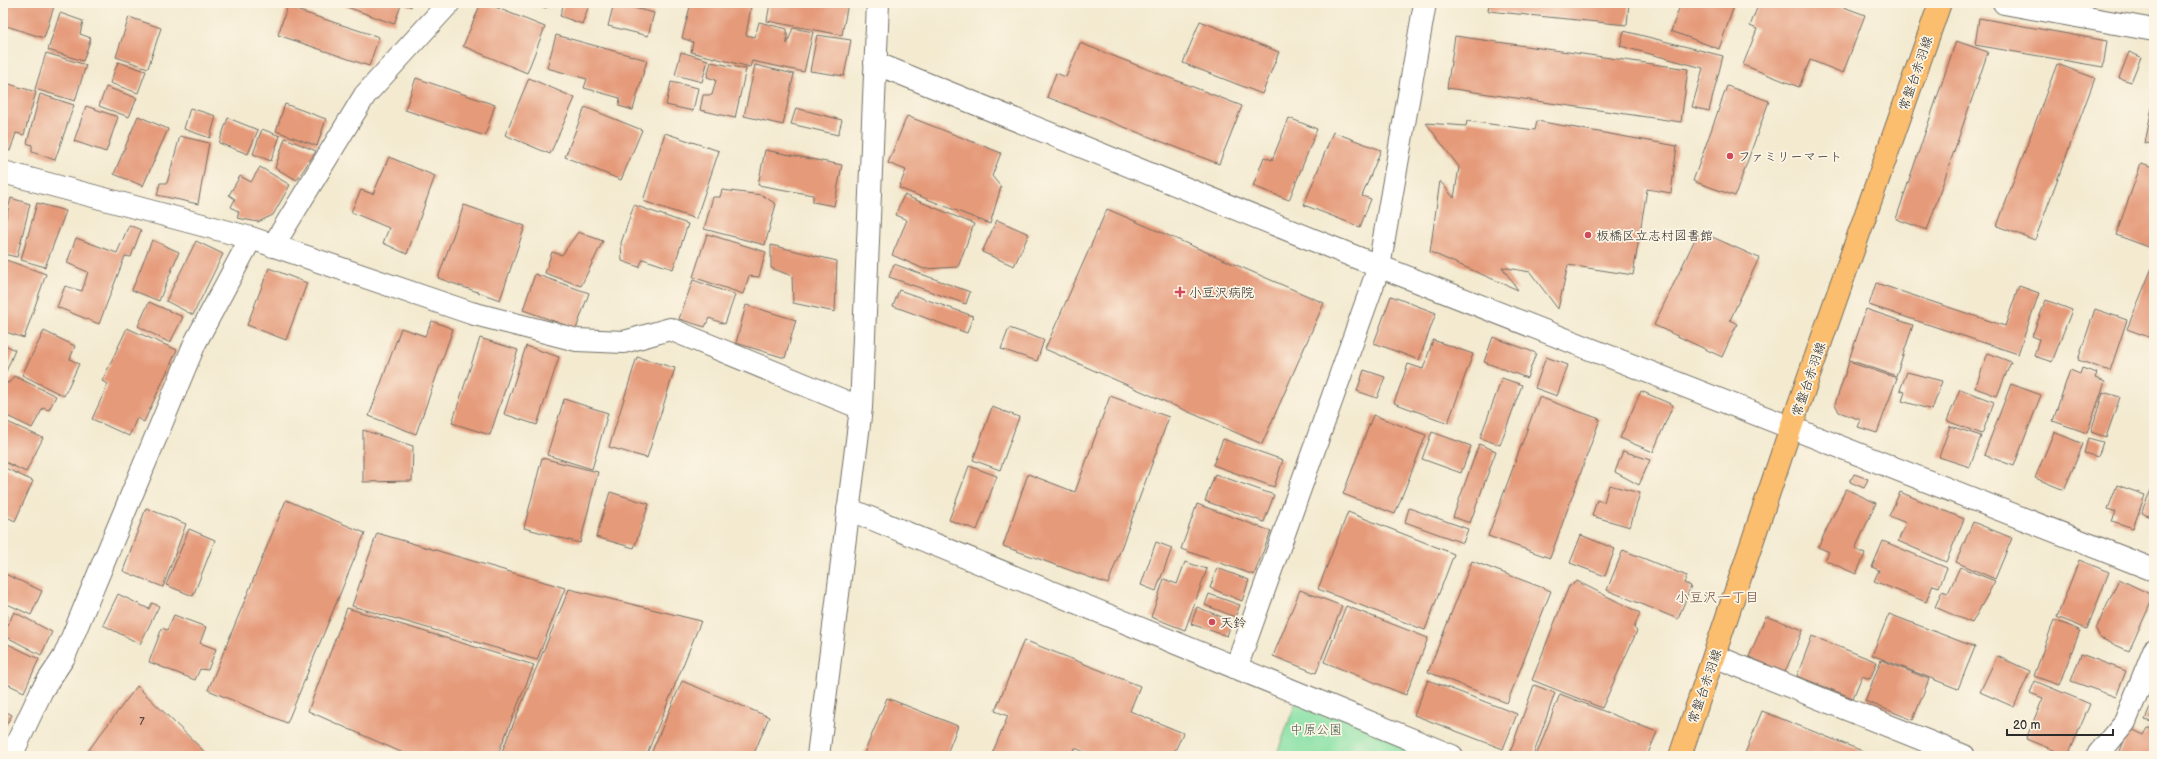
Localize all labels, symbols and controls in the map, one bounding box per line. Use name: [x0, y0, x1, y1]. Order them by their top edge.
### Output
street label: 常盤台赤羽線: [1896, 33, 1937, 113]
place label: ファミリーマート: [1738, 149, 1842, 165]
marker: ファミリーマート: [1725, 151, 1735, 161]
place label: 板橋区立志村図書館: [1596, 228, 1713, 244]
marker: 板橋区立志村図書館: [1583, 230, 1593, 240]
place label: 小豆沢病院: [1189, 285, 1254, 301]
marker: 小豆沢病院: [1174, 286, 1186, 298]
street label: 常盤台赤羽線: [1789, 339, 1830, 419]
district label: 小豆沢一丁目: [1675, 589, 1759, 606]
place label: 天鈴: [1220, 615, 1246, 631]
marker: 天鈴: [1207, 617, 1217, 627]
street label: 常盤台赤羽線: [1685, 646, 1726, 726]
scale bar: [2007, 711, 2113, 737]
house number: 7: [139, 715, 145, 728]
text: 20 m: [2013, 718, 2040, 733]
park label: 中原公園: [1290, 722, 1342, 738]

